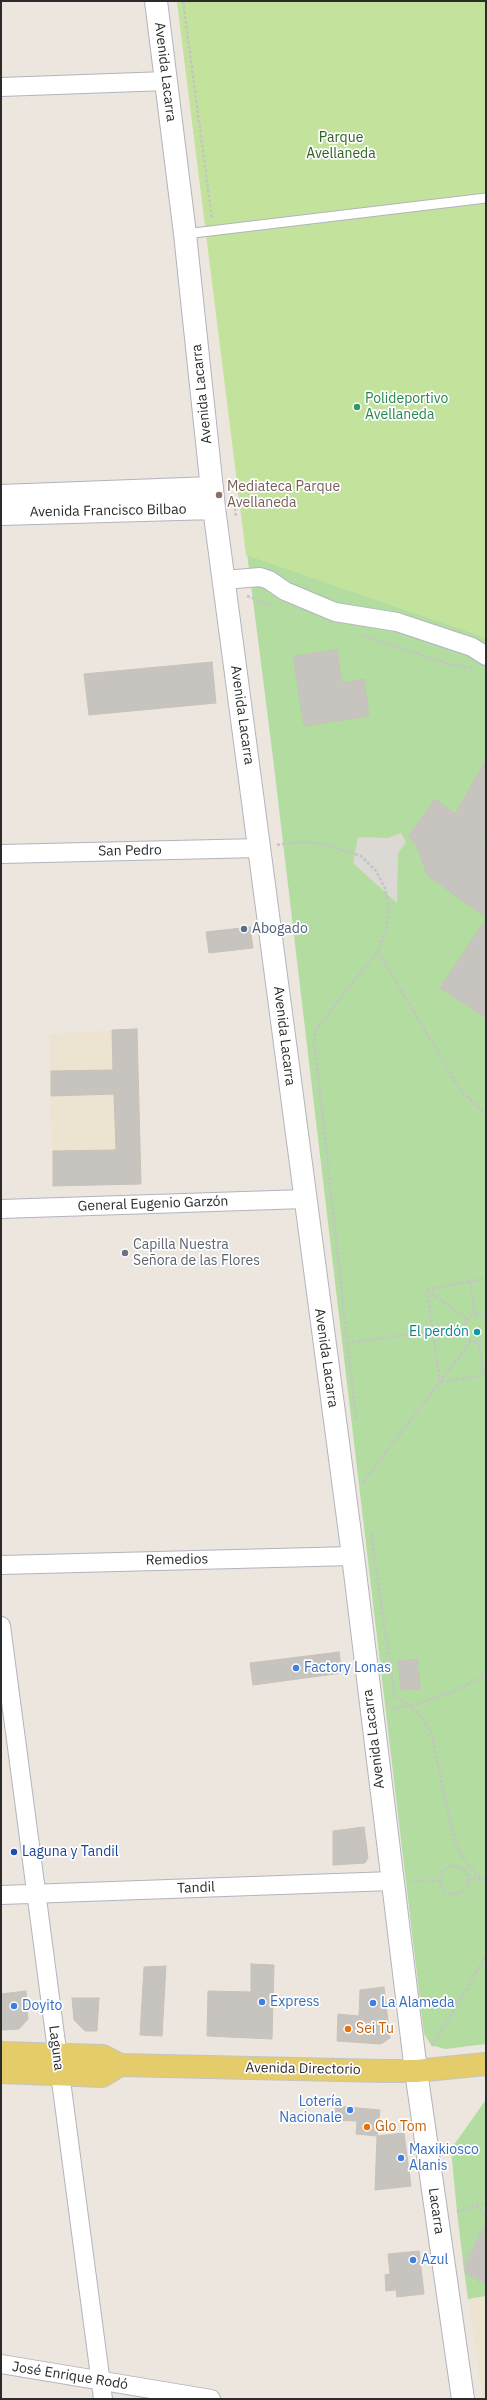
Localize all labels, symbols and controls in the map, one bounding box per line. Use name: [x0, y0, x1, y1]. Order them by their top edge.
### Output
street label: Avenida Lacarra: [151, 21, 179, 123]
park label: Parque Avellaneda: [306, 130, 376, 162]
street label: Avenida Lacarra: [188, 343, 216, 445]
place label: Polideportivo Avellaneda: [365, 391, 448, 424]
marker: Polideportivo Avellaneda: [352, 402, 362, 412]
place label: Mediateca Parque Avellaneda: [227, 479, 340, 512]
marker: Mediateca Parque Avellaneda: [214, 490, 224, 500]
street label: Avenida Francisco Bilbao: [29, 501, 187, 521]
street label: Avenida Lacarra: [227, 664, 257, 766]
street label: San Pedro: [98, 842, 162, 860]
place label: Abogado: [252, 921, 308, 937]
marker: Abogado: [239, 924, 249, 934]
street label: Avenida Lacarra: [270, 985, 298, 1087]
street label: General Eugenio Garzón: [77, 1193, 229, 1215]
place label: Capilla Nuestra Señora de las Flores: [133, 1237, 260, 1270]
marker: Capilla Nuestra Señora de las Flores: [120, 1248, 130, 1258]
street label: Avenida Lacarra: [311, 1307, 341, 1409]
place label: El perdón: [409, 1324, 469, 1340]
marker: El perdón: [472, 1327, 482, 1337]
street label: Remedios: [146, 1551, 208, 1569]
place label: Factory Lonas: [304, 1660, 391, 1676]
marker: Factory Lonas: [291, 1663, 301, 1673]
street label: Avenida Lacarra: [360, 1688, 388, 1790]
place label: Laguna y Tandil: [22, 1844, 119, 1860]
marker: Laguna y Tandil: [9, 1847, 19, 1857]
street label: Tandil: [177, 1879, 215, 1897]
place label: Express: [270, 1994, 320, 2010]
place label: La Alameda: [381, 1995, 455, 2011]
marker: Express: [257, 1997, 267, 2007]
place label: Doyito: [22, 1998, 62, 2014]
marker: La Alameda: [368, 1998, 378, 2008]
marker: Doyito: [9, 2001, 19, 2011]
place label: Sei Tu: [356, 2021, 394, 2037]
marker: Sei Tu: [343, 2024, 353, 2034]
street label: Laguna: [45, 2025, 67, 2071]
street label: Avenida Directorio: [245, 2060, 361, 2078]
place label: Lotería Nacionale: [279, 2094, 342, 2126]
marker: Lotería Nacionale: [345, 2105, 355, 2115]
place label: Glo Tom: [375, 2119, 427, 2135]
marker: Glo Tom: [362, 2122, 372, 2132]
place label: Maxikiosco Alanis: [409, 2142, 479, 2174]
marker: Maxikiosco Alanis: [396, 2153, 406, 2163]
street label: Lacarra: [424, 2187, 448, 2235]
place label: Azul: [421, 2252, 448, 2268]
marker: Azul: [408, 2255, 418, 2265]
street label: José Enrique Rodó: [11, 2359, 129, 2393]

